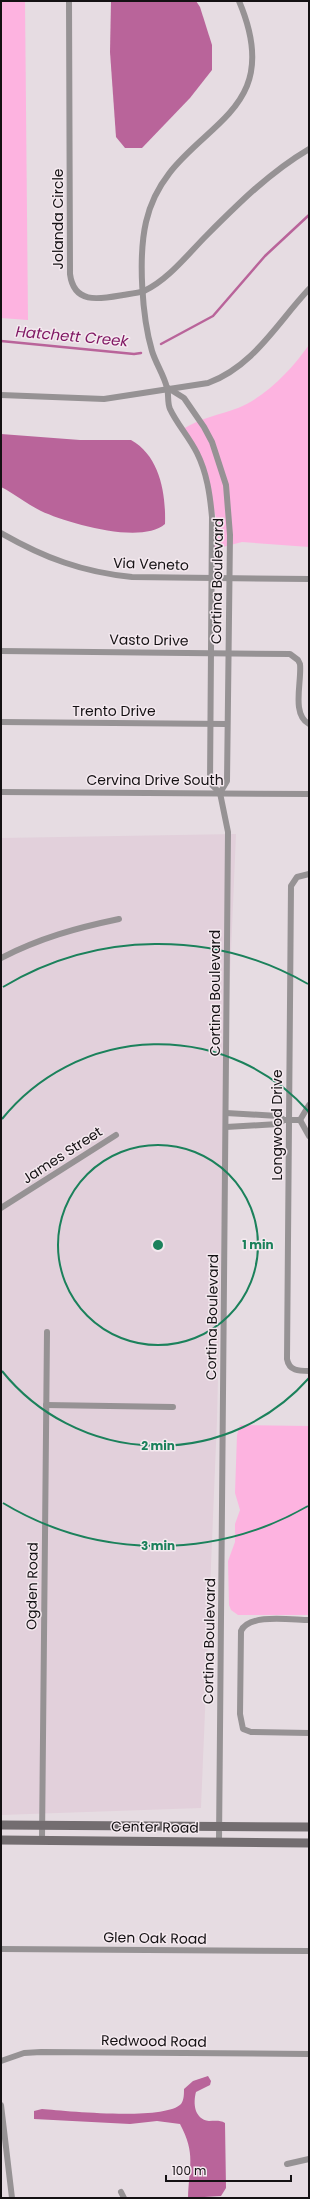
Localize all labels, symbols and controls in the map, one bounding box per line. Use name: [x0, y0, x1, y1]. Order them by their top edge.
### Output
street label: Jolanda Circle: [48, 168, 68, 270]
water label: Hatchett Creek: [15, 321, 130, 351]
street label: Cortina Boulevard: [206, 518, 228, 644]
street label: Via Veneto: [113, 553, 189, 575]
street label: Vasto Drive: [109, 629, 189, 651]
street label: Trento Drive: [72, 701, 156, 721]
street label: Cervina Drive South: [86, 770, 224, 790]
street label: Cortina Boulevard: [205, 930, 225, 1056]
street label: Longwood Drive: [267, 1069, 287, 1181]
street label: James Street: [18, 1122, 106, 1188]
text: 1 min: [242, 1236, 274, 1253]
centre of rings: [151, 1238, 165, 1252]
street label: Cortina Boulevard: [201, 1254, 223, 1380]
text: 2 min: [141, 1437, 175, 1454]
text: 3 min: [141, 1537, 175, 1554]
street label: Ogden Road: [21, 1542, 43, 1630]
street label: Cortina Boulevard: [198, 1578, 220, 1704]
street label: Center Road: [111, 1816, 199, 1838]
street label: Glen Oak Road: [103, 1927, 207, 1949]
street label: Redwood Road: [101, 2030, 207, 2052]
scale bar: [166, 2157, 291, 2183]
text: 100 m: [172, 2162, 206, 2179]

